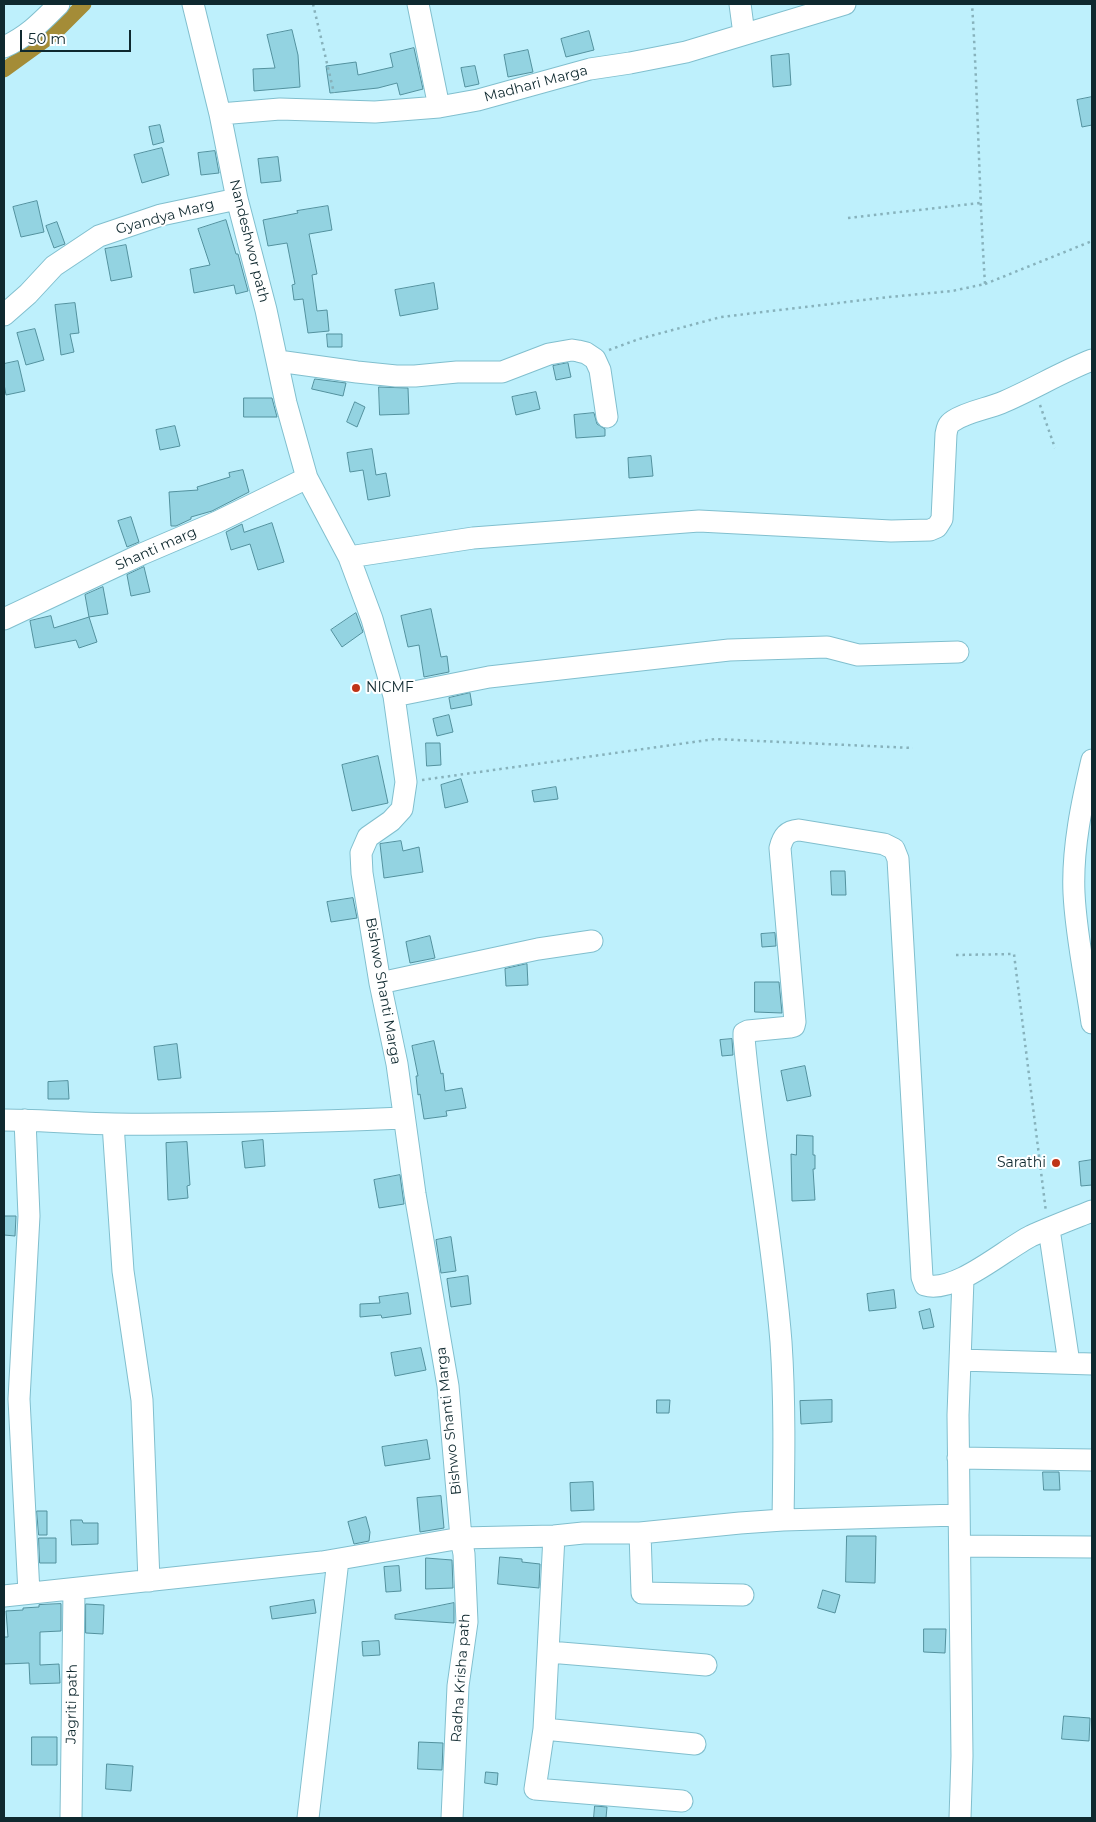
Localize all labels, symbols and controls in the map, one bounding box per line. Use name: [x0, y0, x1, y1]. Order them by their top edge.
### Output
scale bar: [22, 20, 134, 52]
text: 50 m: [28, 29, 66, 48]
street label: Madhari Marga: [482, 62, 590, 106]
street label: Nandeshwor path: [226, 178, 272, 304]
street label: Gyandya Marg: [114, 196, 216, 238]
street label: Shanti marg: [113, 524, 199, 574]
place label: NICMF: [366, 680, 414, 696]
marker: NICMF: [350, 682, 362, 694]
street label: Bishwo Shanti Marga: [362, 916, 404, 1066]
place label: Sarathi: [997, 1155, 1046, 1171]
marker: Sarathi: [1050, 1157, 1062, 1169]
street label: Bishwo Shanti Marga: [433, 1346, 465, 1496]
street label: Radha Krisha path: [448, 1613, 474, 1743]
street label: Jagriti path: [63, 1664, 81, 1744]

